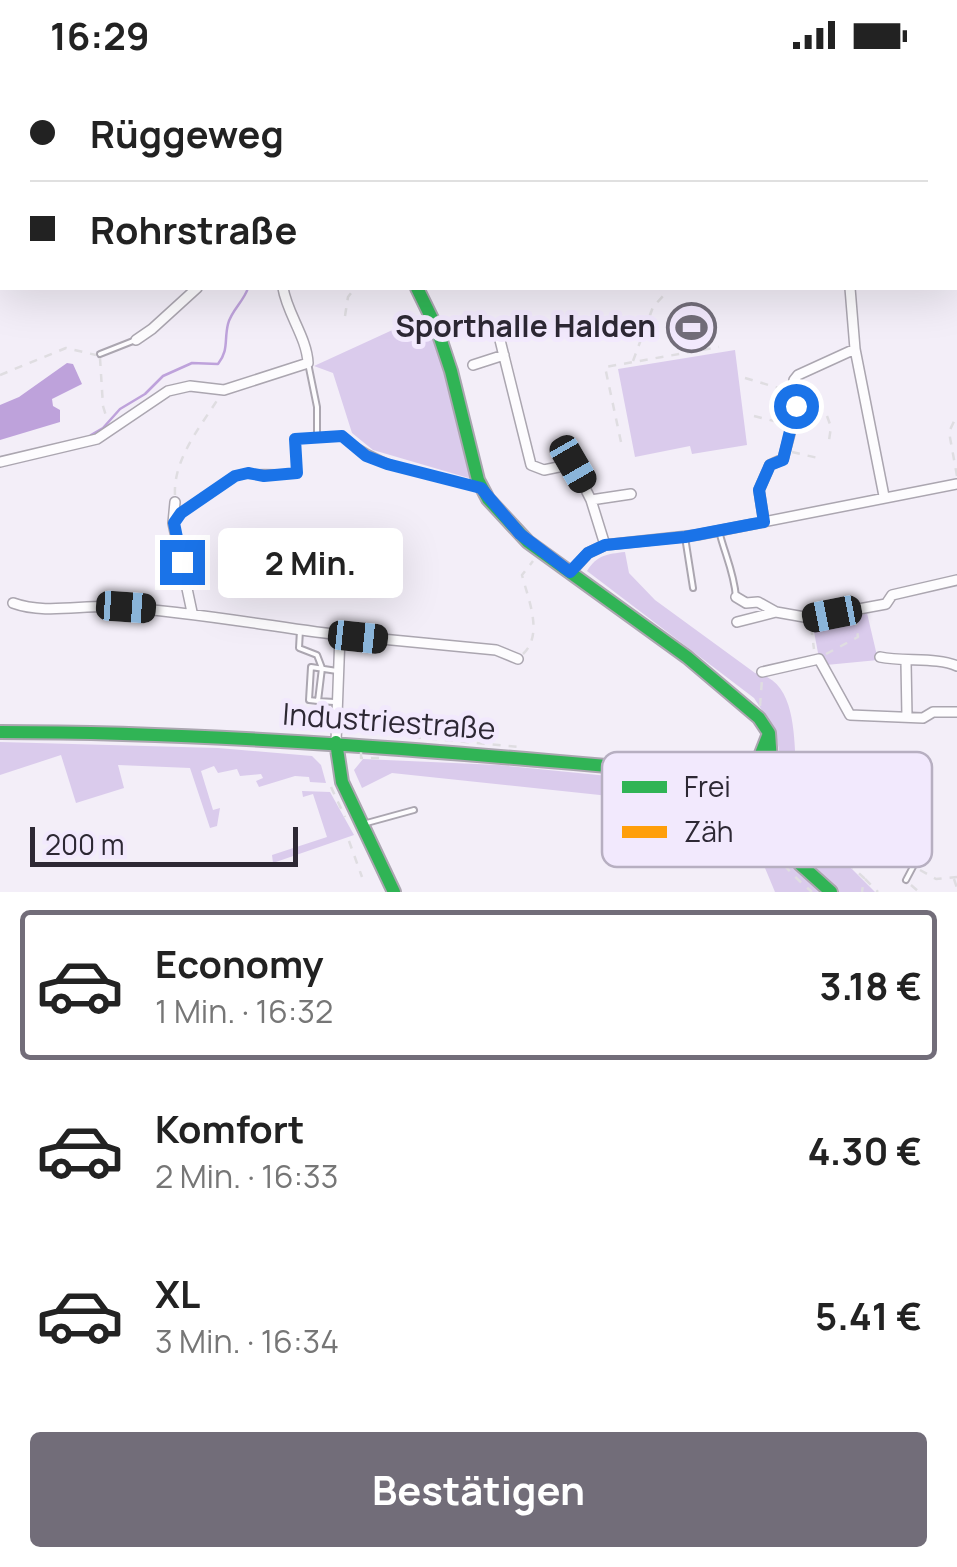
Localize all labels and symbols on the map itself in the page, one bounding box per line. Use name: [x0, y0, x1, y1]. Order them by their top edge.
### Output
sports icon: Sporthalle Halden: [665, 301, 717, 353]
place label: Sporthalle Halden: [395, 305, 656, 346]
route start: [774, 384, 819, 429]
car: [545, 431, 601, 497]
callout: 2 Min.: [217, 527, 402, 597]
route end: [160, 540, 205, 585]
car: [95, 590, 157, 624]
car: [800, 594, 864, 634]
car: [327, 619, 389, 655]
street label: Industriestraße: [281, 693, 497, 748]
legend: [602, 752, 932, 867]
text: Frei: [684, 767, 731, 805]
text: Zäh: [684, 812, 733, 850]
scale bar: [30, 822, 298, 866]

